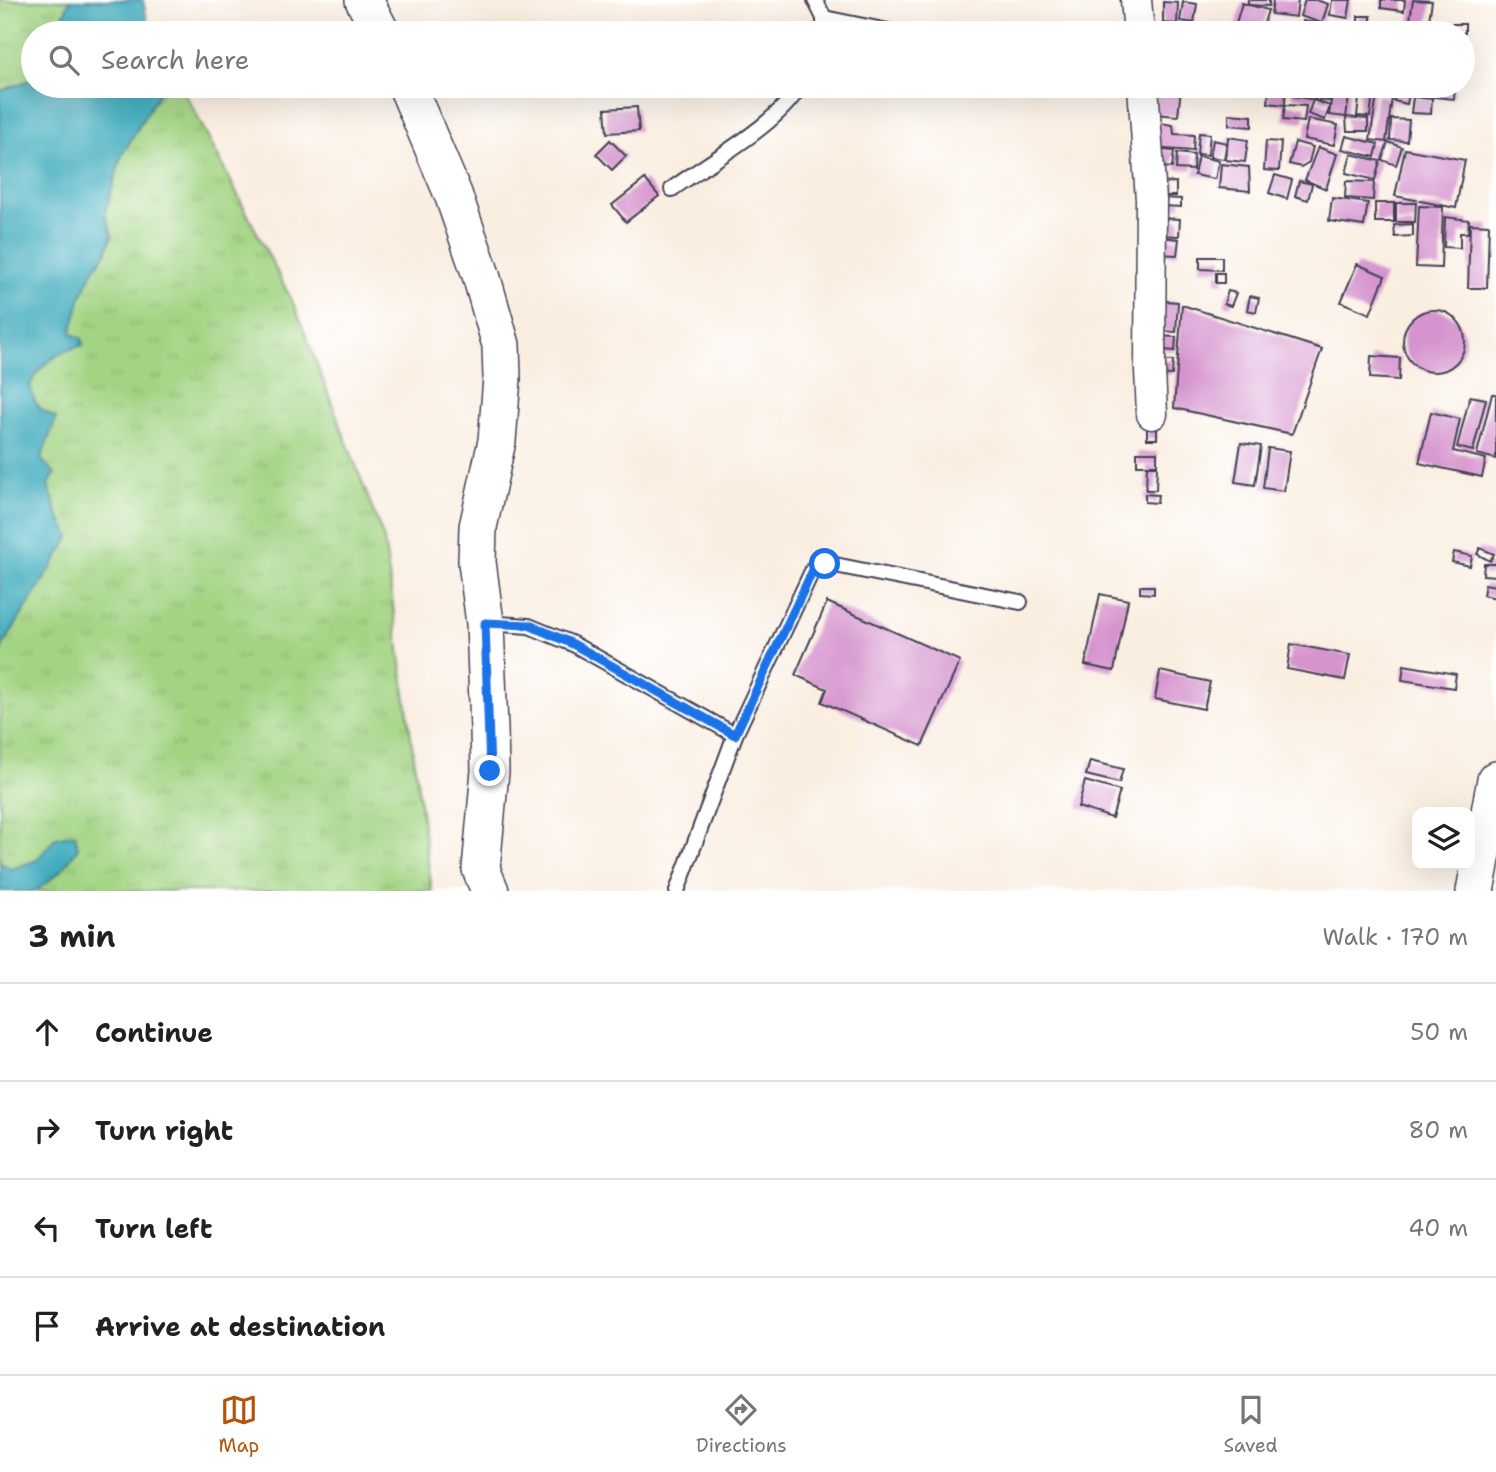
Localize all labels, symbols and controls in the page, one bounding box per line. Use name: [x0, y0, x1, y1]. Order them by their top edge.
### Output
search box: [21, 21, 1475, 98]
icon: search: [45, 41, 83, 79]
text: Search here: [101, 42, 250, 77]
route start: [809, 548, 840, 579]
route end: [474, 755, 505, 786]
map controls: [1412, 807, 1475, 870]
button: layers: [1412, 807, 1475, 870]
text: 3 min: [28, 916, 115, 957]
text: Walk · 170 m: [1323, 922, 1468, 952]
icon: ahead: [28, 1013, 66, 1051]
text: Continue: [95, 1015, 213, 1050]
text: 50 m: [1410, 1017, 1468, 1047]
icon: right: [28, 1111, 66, 1149]
text: Turn right: [95, 1113, 233, 1148]
text: 80 m: [1409, 1115, 1468, 1145]
icon: left: [28, 1209, 66, 1247]
text: Turn left: [95, 1211, 212, 1246]
text: 40 m: [1408, 1213, 1468, 1243]
icon: arrive: [28, 1307, 66, 1345]
text: Arrive at destination: [95, 1309, 385, 1344]
tab: Map: [218, 1391, 259, 1458]
tab: Directions: [696, 1391, 787, 1458]
tab: Saved: [1224, 1391, 1278, 1458]

